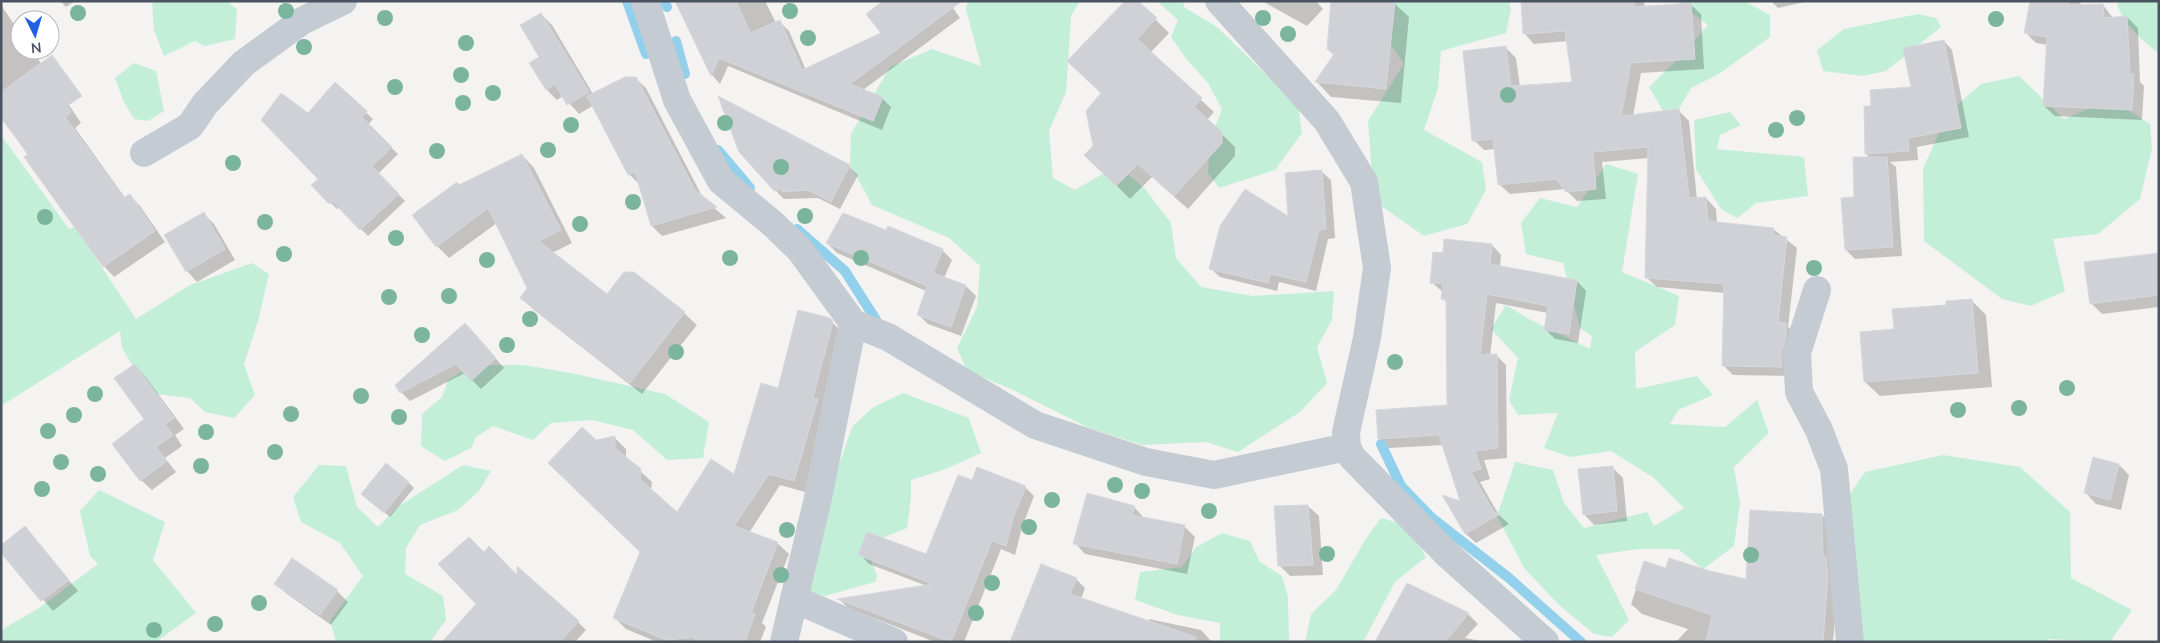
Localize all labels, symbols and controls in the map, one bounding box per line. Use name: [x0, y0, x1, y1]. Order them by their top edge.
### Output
north arrow: [10, 10, 60, 60]
text: N: [30, 38, 42, 57]

